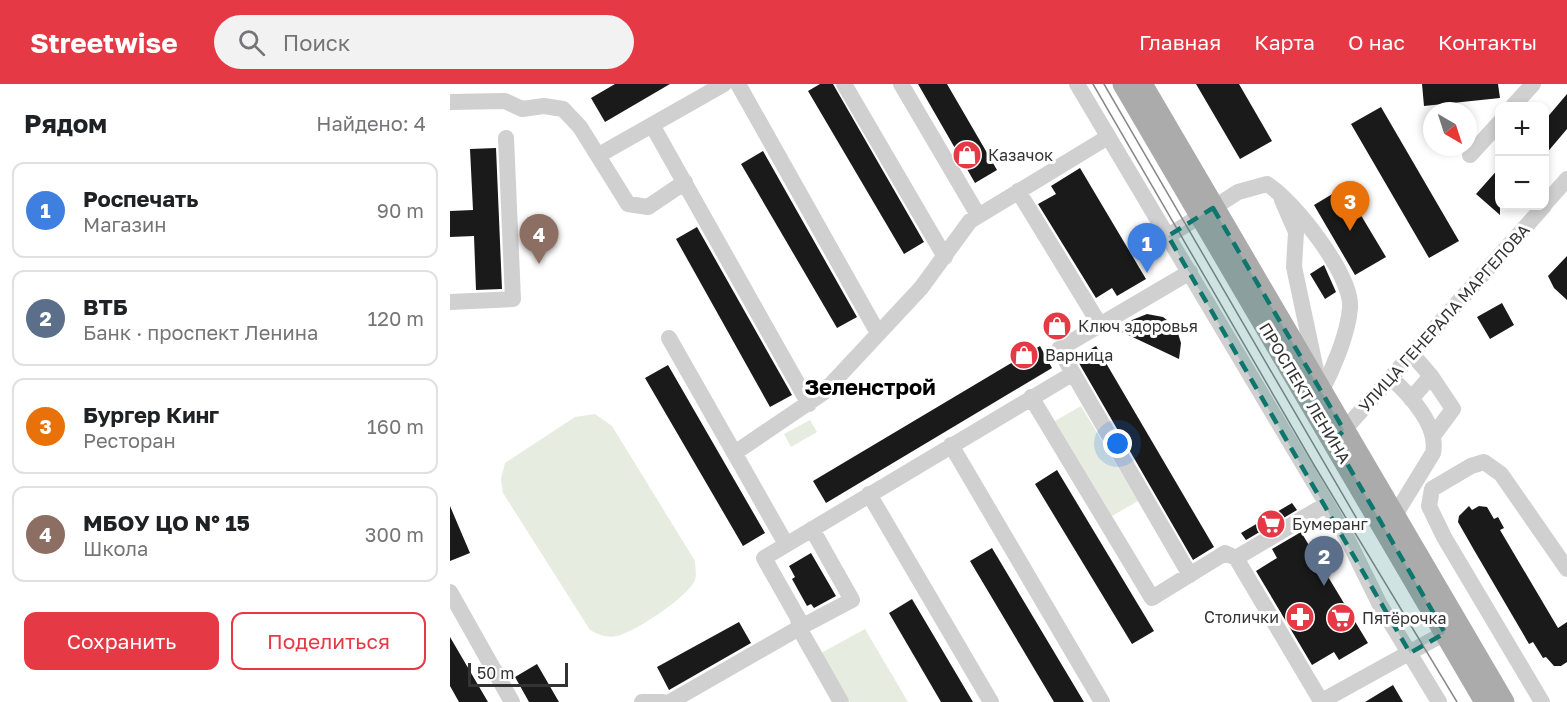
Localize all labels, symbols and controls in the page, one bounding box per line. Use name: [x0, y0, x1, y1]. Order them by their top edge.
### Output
search box: [214, 15, 634, 69]
text: Streetwise: [30, 26, 178, 59]
icon: search: [235, 26, 268, 59]
text: Поиск: [283, 29, 350, 56]
text: Главная: [1139, 29, 1221, 55]
text: Карта: [1254, 29, 1315, 55]
text: О нас: [1348, 29, 1405, 55]
text: Контакты: [1438, 29, 1537, 55]
north arrow: [1423, 102, 1477, 156]
map controls: [1495, 102, 1549, 210]
button: +: [1495, 102, 1549, 156]
text: Рядом: [24, 108, 107, 139]
text: Найдено: 4: [316, 111, 426, 135]
shop icon: Казачок: [951, 139, 983, 171]
place label: Казачок: [988, 145, 1053, 165]
button: −: [1495, 156, 1549, 210]
pin: 3: [1330, 182, 1370, 231]
text: Роспечать: [83, 185, 198, 212]
text: 1: [40, 198, 51, 222]
text: 90 m: [377, 198, 424, 222]
text: Магазин: [83, 212, 167, 236]
pin: 4: [520, 214, 559, 264]
street label: УЛИЦА ГЕНЕРАЛА МАРГЕЛОВА: [1354, 220, 1534, 416]
pin: 1: [1128, 224, 1166, 273]
text: ВТБ: [83, 293, 128, 320]
text: 2: [39, 306, 52, 330]
text: 120 m: [368, 306, 424, 330]
shop icon: Ключ здоровья: [1041, 310, 1073, 342]
place label: Ключ здоровья: [1078, 316, 1198, 336]
street label: ПРОСПЕКТ ЛЕНИНА: [1255, 319, 1355, 467]
text: Банк · проспект Ленина: [83, 320, 318, 344]
shop icon: Варница: [1008, 339, 1040, 371]
place label: Варница: [1045, 345, 1113, 365]
district label: Зеленстрой: [804, 373, 936, 400]
text: Бургер Кинг: [83, 401, 219, 428]
text: 3: [39, 414, 52, 438]
text: 160 m: [367, 414, 424, 438]
text: Ресторан: [83, 428, 176, 452]
your location: [1103, 429, 1132, 458]
supermarket icon: Бумеранг: [1255, 508, 1287, 540]
text: МБОУ ЦО N° 15: [83, 509, 250, 536]
place label: Бумеранг: [1292, 514, 1369, 534]
text: 4: [39, 522, 52, 546]
text: 300 m: [365, 522, 424, 546]
text: Школа: [83, 536, 148, 560]
pin: 2: [1304, 536, 1344, 586]
pharmacy icon: Столички: [1284, 601, 1316, 633]
supermarket icon: Пятёрочка: [1325, 602, 1357, 634]
place label: Столички: [1204, 607, 1279, 627]
place label: Пятёрочка: [1362, 608, 1446, 628]
button: Сохранить: [24, 612, 219, 670]
button: Поделиться: [231, 612, 426, 670]
scale bar: [468, 660, 568, 688]
text: 50 m: [477, 663, 514, 683]

